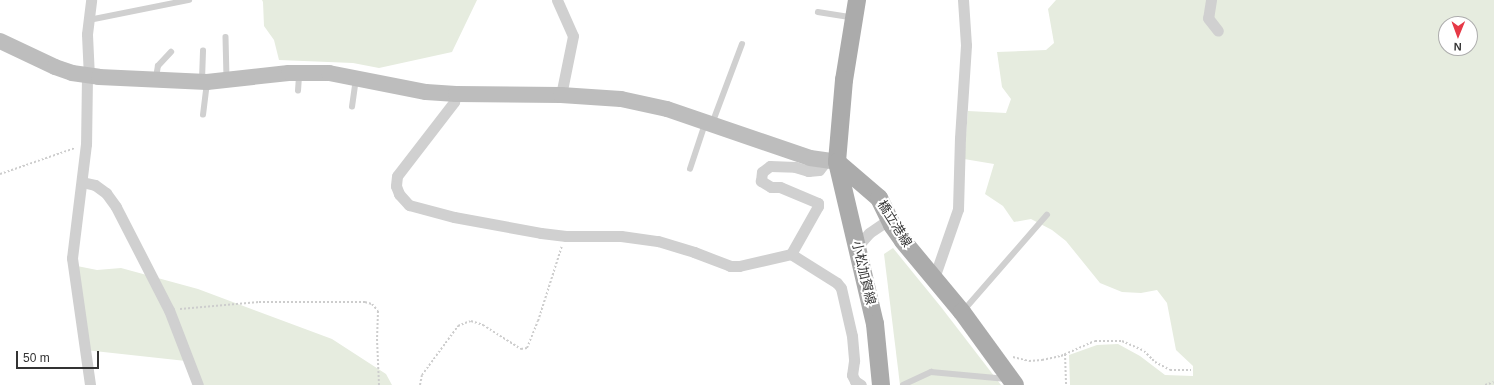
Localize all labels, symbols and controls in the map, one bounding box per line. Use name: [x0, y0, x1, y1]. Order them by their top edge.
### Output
north arrow: [1438, 16, 1478, 56]
text: N: [1454, 41, 1462, 53]
street label: 橋立港線: [874, 198, 914, 250]
street label: 小松加賀線: [848, 240, 878, 306]
scale bar: [18, 343, 101, 369]
text: 50 m: [23, 351, 50, 365]

